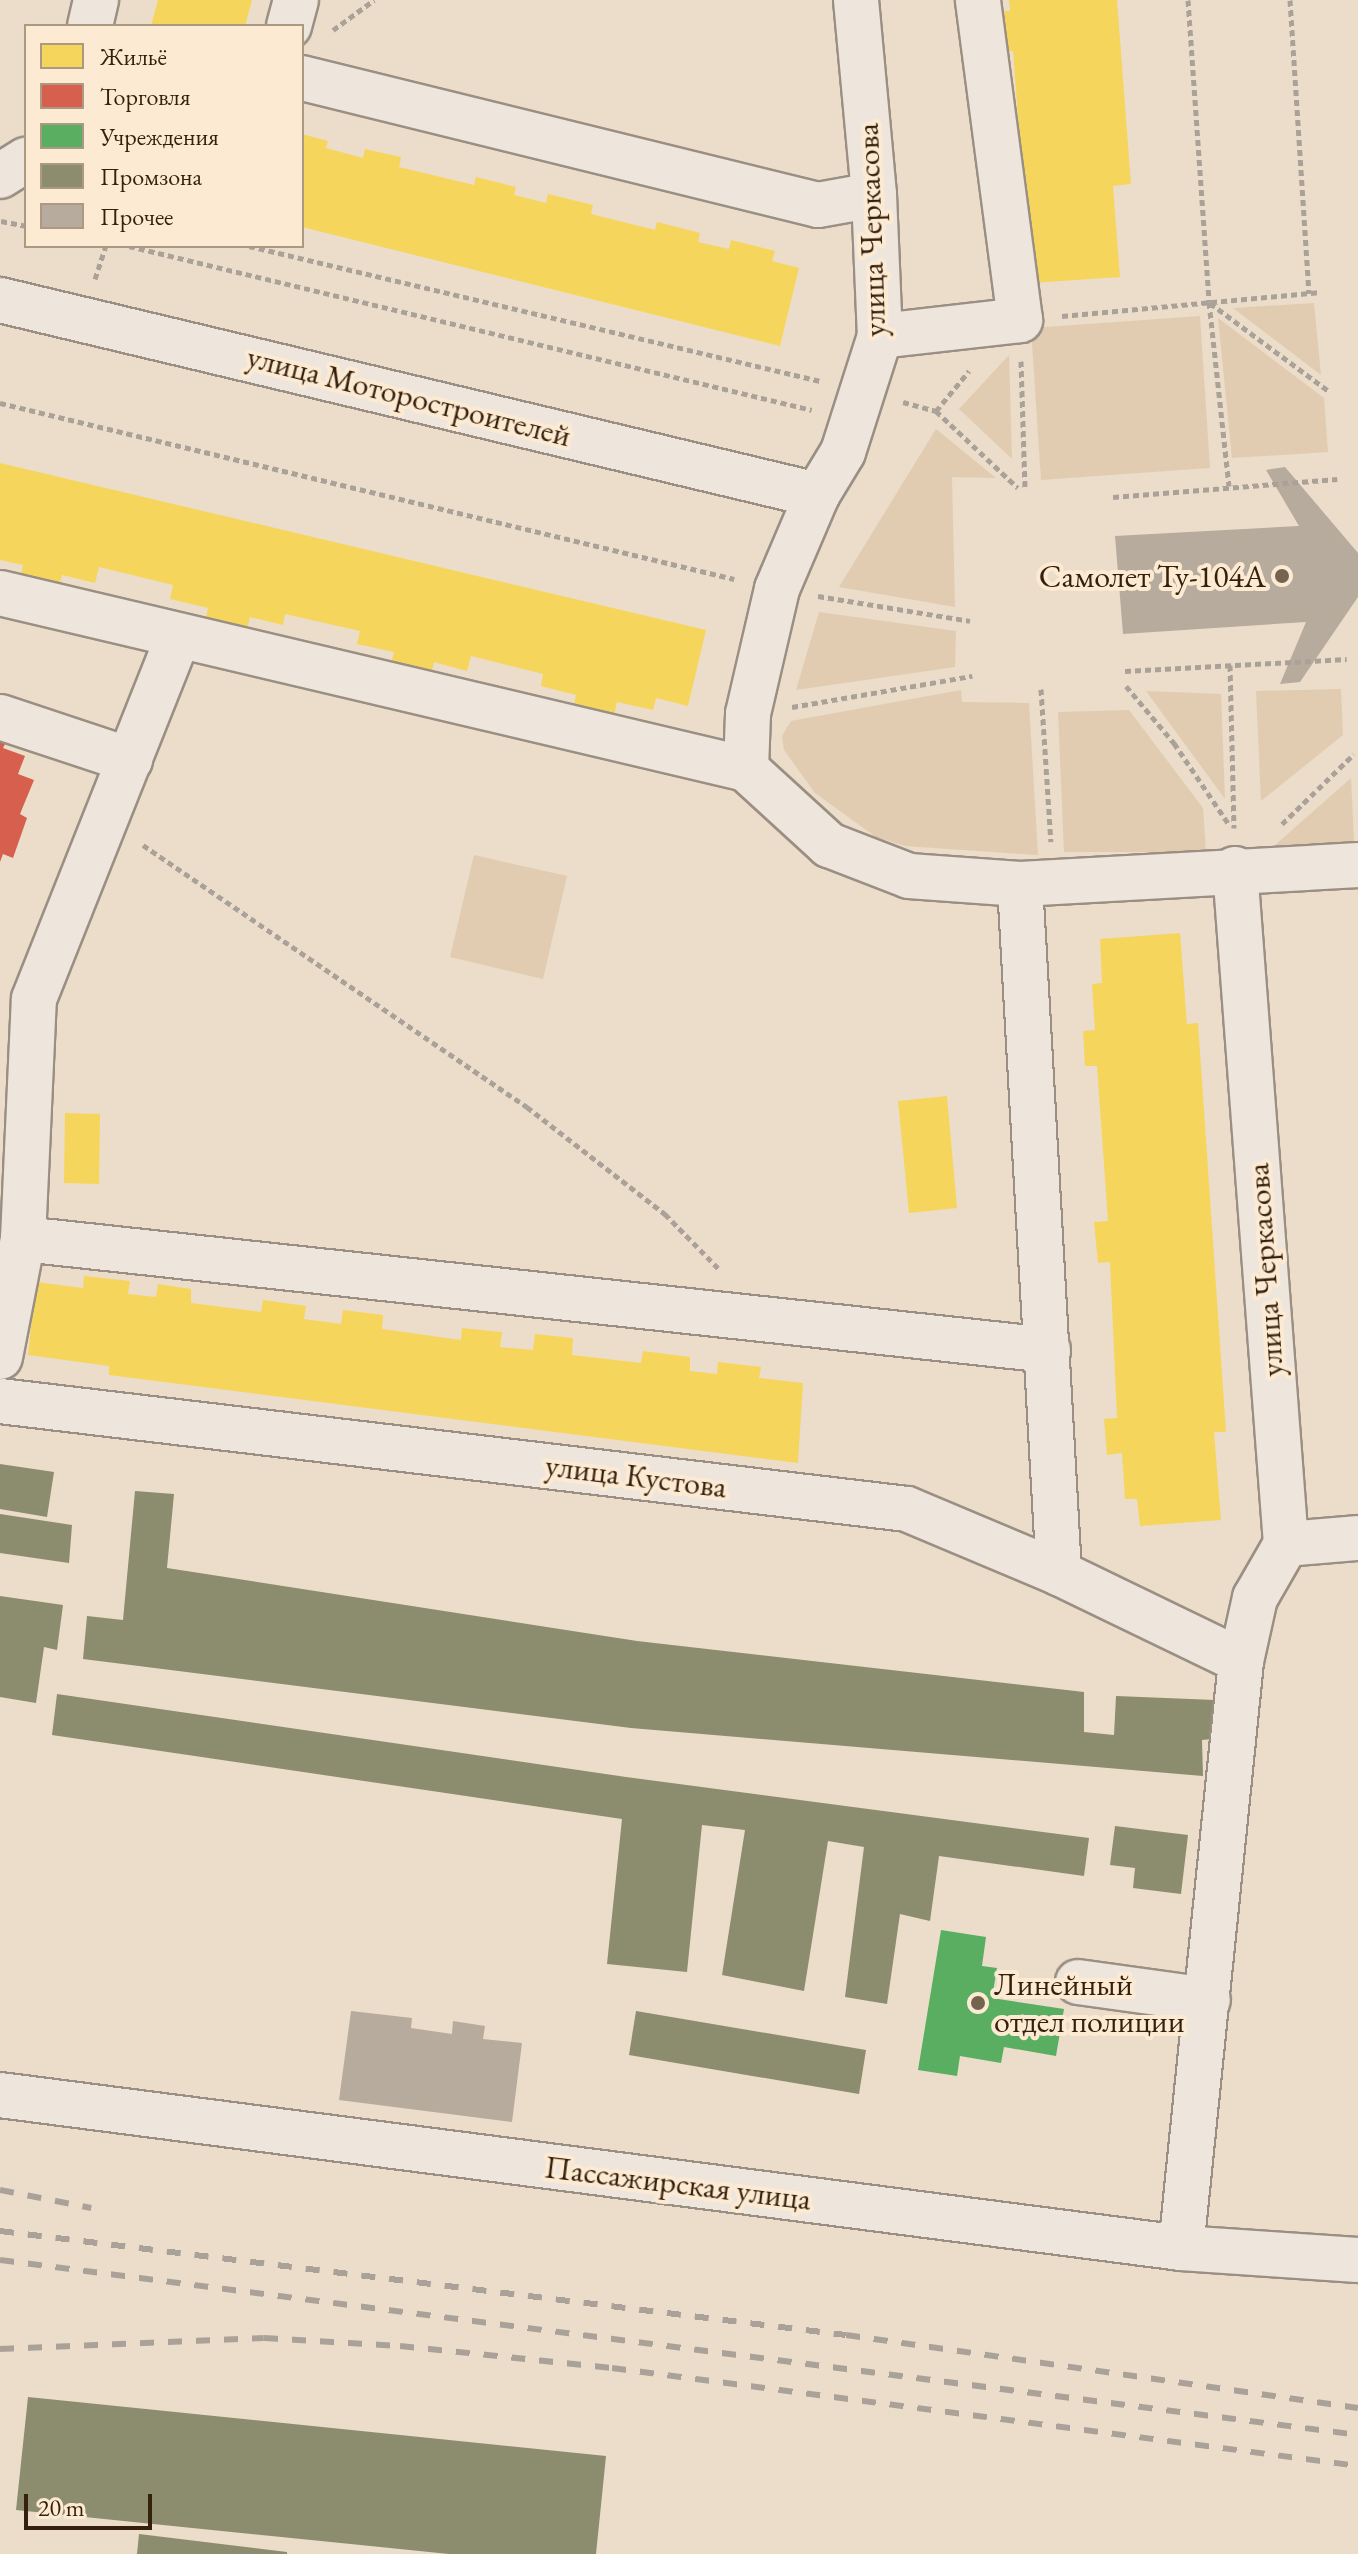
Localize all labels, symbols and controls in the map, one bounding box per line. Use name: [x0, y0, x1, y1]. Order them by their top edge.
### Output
legend: [24, 24, 304, 248]
text: Жильё: [100, 41, 167, 72]
text: Торговля: [100, 81, 190, 112]
text: Учреждения: [100, 121, 219, 152]
street label: улица Черкасова: [848, 122, 894, 338]
text: Промзона: [100, 161, 202, 192]
text: Прочее: [100, 201, 173, 232]
street label: улица Моторостроителей: [243, 337, 575, 455]
place label: Самолет Ту-104А: [1039, 557, 1266, 595]
marker: Самолет Ту-104А: [1273, 567, 1291, 585]
street label: улица Черкасова: [1238, 1162, 1292, 1378]
street label: улица Кустова: [543, 1446, 729, 1506]
place label: Линейный отдел полиции: [994, 1966, 1185, 2041]
marker: Линейный отдел полиции: [969, 1994, 987, 2012]
street label: Пассажирская улица: [543, 2148, 813, 2218]
scale bar: [28, 2478, 156, 2528]
text: 20 m: [38, 2492, 85, 2523]

